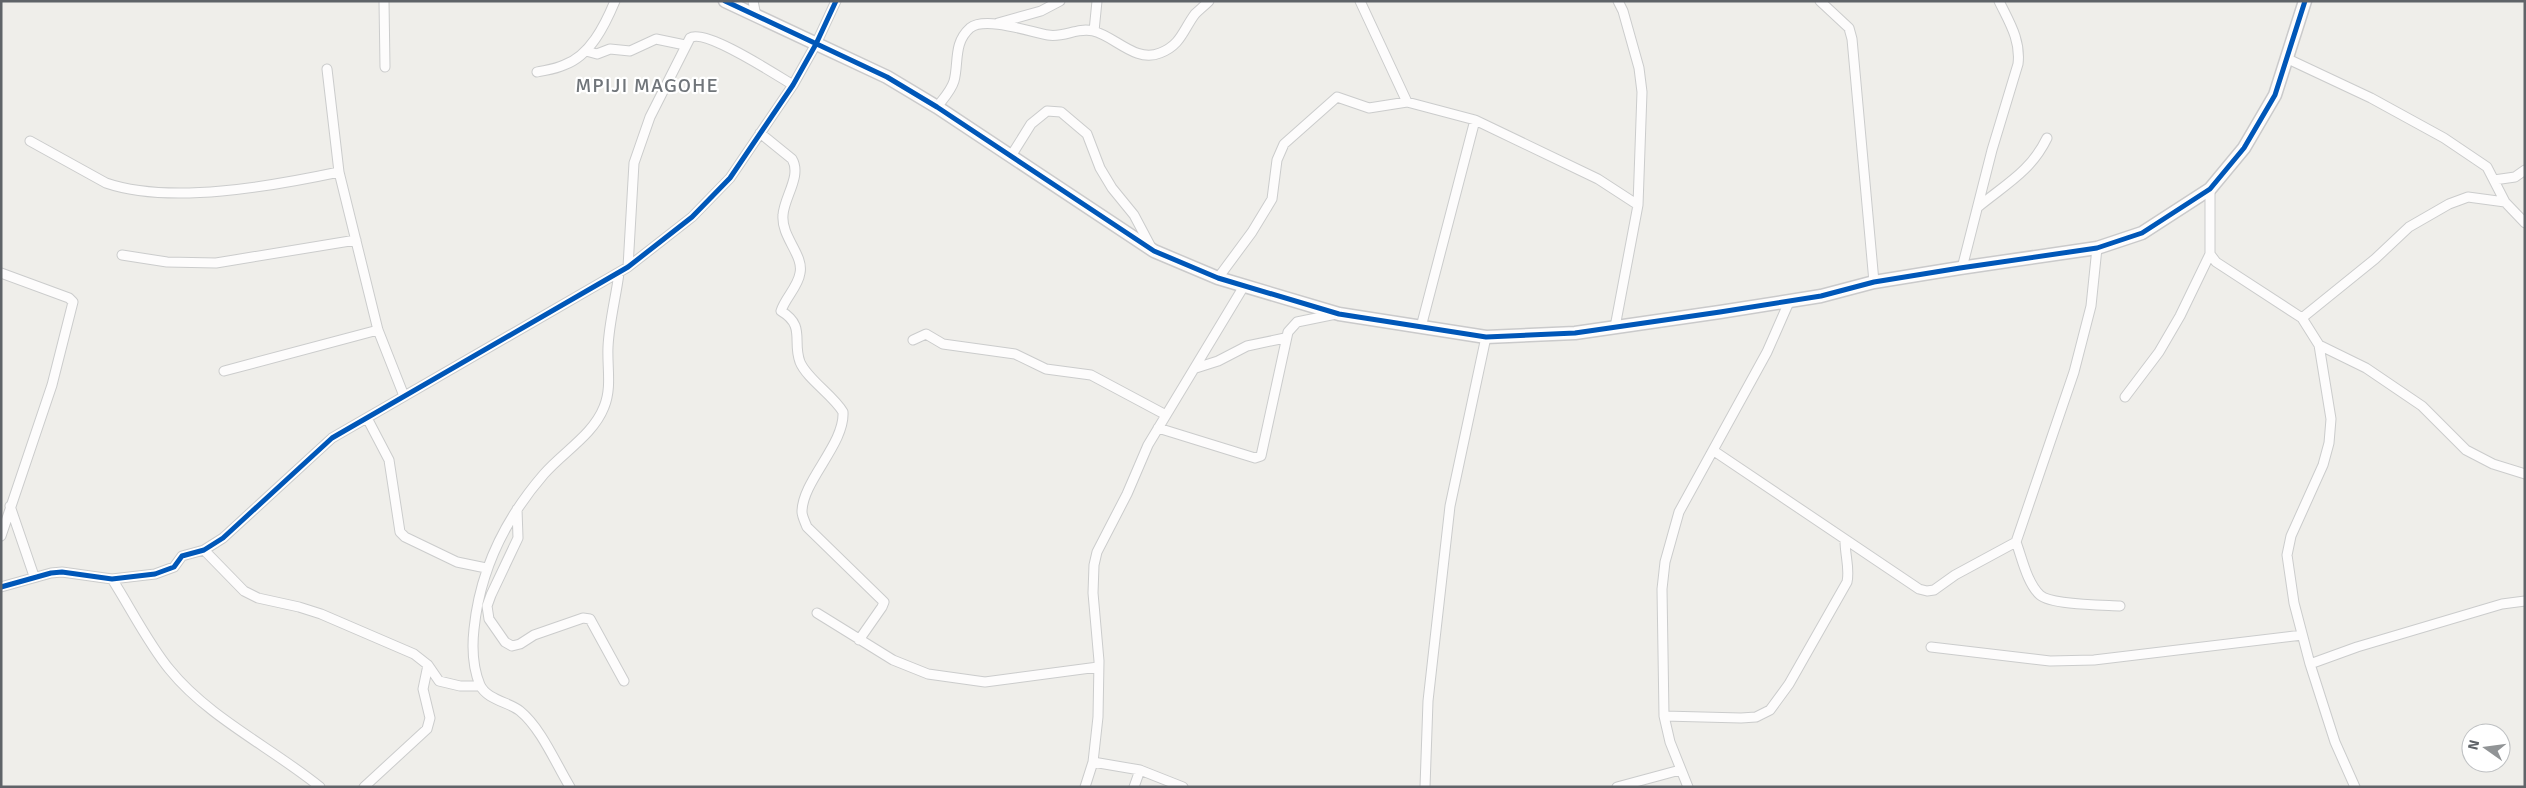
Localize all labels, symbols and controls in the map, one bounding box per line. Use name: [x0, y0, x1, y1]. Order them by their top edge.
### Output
district label: MPIJI MAGOHE: [575, 73, 719, 98]
north arrow: [2461, 723, 2511, 773]
text: N: [2464, 738, 2483, 752]

